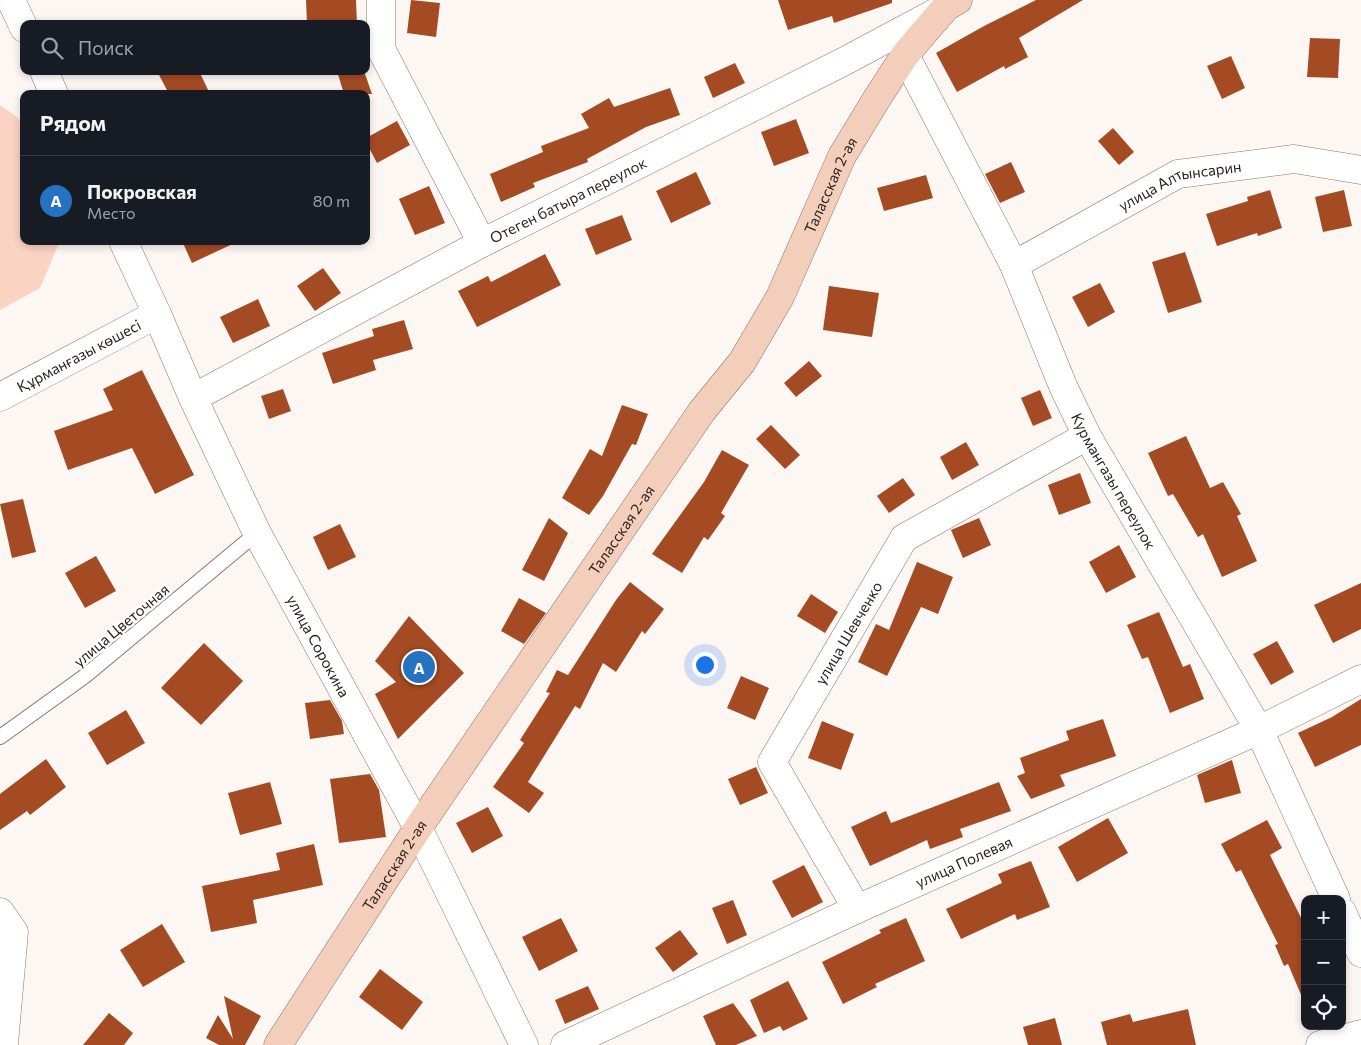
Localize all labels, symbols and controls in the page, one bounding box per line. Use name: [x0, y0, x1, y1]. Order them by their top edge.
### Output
search box: [20, 20, 370, 75]
icon: search: [38, 34, 66, 62]
text: Поиск: [78, 36, 134, 59]
text: Рядом: [40, 110, 106, 135]
street label: Таласская 2-ая: [800, 134, 860, 236]
street label: Отеген батыра переулок: [486, 153, 649, 247]
street label: улица Алтынсарин: [1115, 157, 1242, 214]
text: Покровская: [87, 180, 197, 203]
text: A: [50, 191, 62, 210]
text: 80 m: [313, 191, 350, 210]
text: Место: [87, 203, 136, 222]
street label: Құрманғазы көшесі: [14, 315, 144, 396]
street label: Курмангазы переулок: [1068, 410, 1160, 552]
street label: Таласская 2-ая: [584, 482, 658, 578]
street label: улица Шевченко: [811, 578, 886, 687]
street label: улица Цветочная: [70, 580, 172, 670]
street label: улица Сорокина: [283, 592, 354, 700]
pin: A: [403, 648, 435, 686]
your location: [692, 652, 718, 678]
street label: Таласская 2-ая: [358, 816, 430, 914]
street label: улица Полевая: [913, 832, 1015, 891]
map controls: [1301, 895, 1346, 1030]
button: +: [1301, 895, 1346, 940]
button: −: [1301, 940, 1346, 985]
button: locate: [1301, 985, 1346, 1030]

